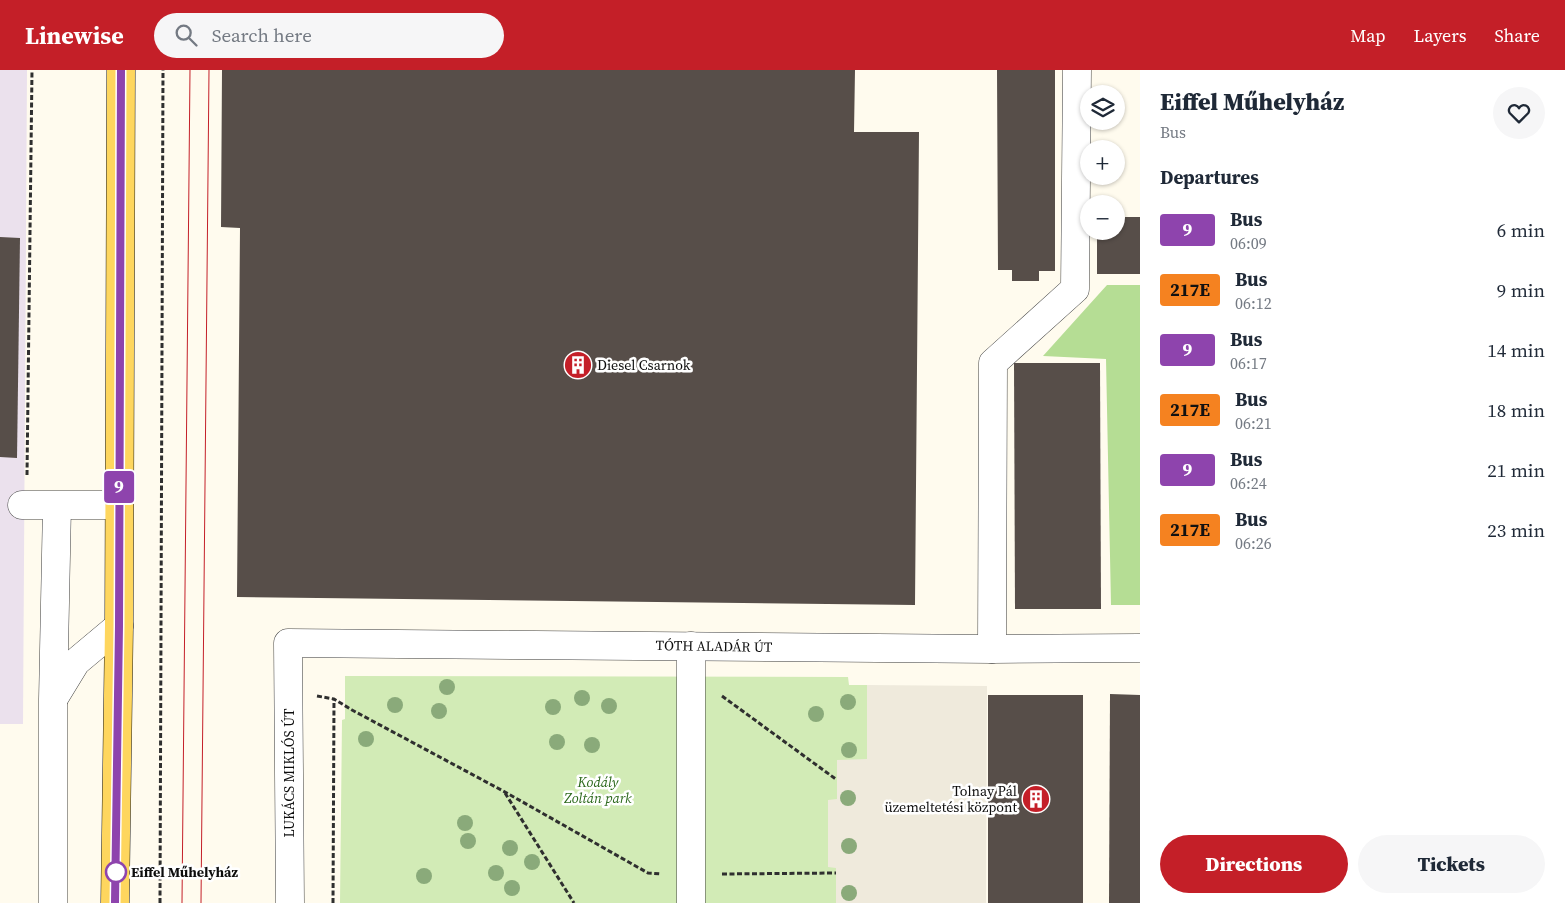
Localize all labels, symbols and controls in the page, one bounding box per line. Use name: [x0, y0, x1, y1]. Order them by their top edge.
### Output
search box: [154, 13, 504, 58]
text: Linewise: [25, 19, 124, 52]
icon: search: [172, 21, 200, 49]
text: Search here: [212, 22, 312, 48]
text: Map: [1350, 23, 1385, 48]
text: Layers: [1413, 23, 1466, 48]
text: Share: [1494, 23, 1540, 48]
map controls: [1080, 85, 1125, 240]
button: layers: [1080, 85, 1125, 130]
text: Eiffel Műhelyház: [1160, 85, 1344, 118]
button: heart: [1493, 87, 1545, 139]
text: Bus: [1160, 121, 1186, 143]
button: +: [1080, 140, 1125, 185]
text: Departures: [1160, 164, 1259, 190]
button: −: [1080, 195, 1125, 240]
text: Bus: [1230, 206, 1262, 232]
text: 9: [1183, 217, 1192, 242]
text: 6 min: [1497, 217, 1545, 243]
text: 06:09: [1230, 232, 1267, 254]
text: Bus: [1235, 266, 1267, 292]
text: 217E: [1170, 277, 1210, 302]
text: 9 min: [1497, 277, 1545, 303]
text: 06:12: [1235, 292, 1272, 314]
text: Bus: [1230, 326, 1262, 352]
text: 9: [1183, 337, 1192, 362]
text: 14 min: [1487, 337, 1545, 363]
building icon: Diesel Csarnok: [563, 350, 593, 380]
text: 06:17: [1230, 352, 1267, 374]
place label: Diesel Csarnok: [597, 355, 691, 375]
text: Bus: [1235, 386, 1267, 412]
text: 217E: [1170, 397, 1210, 422]
text: 18 min: [1487, 397, 1545, 423]
text: 06:21: [1235, 412, 1272, 434]
text: Bus: [1230, 446, 1262, 472]
text: 9: [1183, 457, 1192, 482]
text: 21 min: [1487, 457, 1545, 483]
line badge: 9: [103, 471, 135, 503]
text: 06:24: [1230, 472, 1267, 494]
text: 9: [114, 474, 124, 499]
text: Bus: [1235, 506, 1267, 532]
text: 217E: [1170, 517, 1210, 542]
text: 23 min: [1487, 517, 1545, 543]
text: 06:26: [1235, 532, 1272, 554]
street label: TÓTH ALADÁR ÚT: [656, 635, 773, 657]
street label: LUKÁCS MIKLÓS ÚT: [279, 708, 299, 838]
park label: Kodály Zoltán park: [563, 772, 632, 808]
place label: Tolnay Pál üzemeltetési központ: [885, 781, 1017, 817]
building icon: Tolnay Pál üzemeltetési központ: [1021, 784, 1051, 814]
button: Directions: [1160, 835, 1348, 893]
button: Tickets: [1358, 835, 1545, 893]
marker: Eiffel Műhelyház: [105, 861, 127, 883]
place label: Eiffel Műhelyház: [131, 862, 238, 882]

